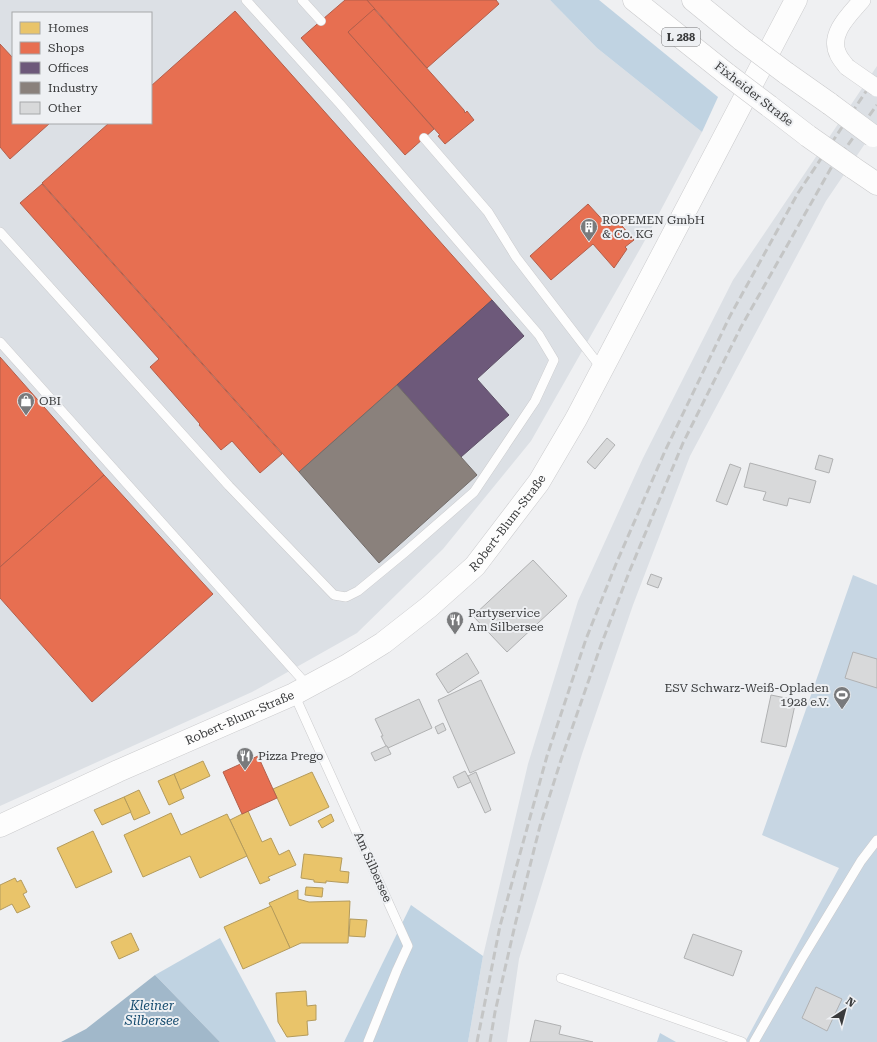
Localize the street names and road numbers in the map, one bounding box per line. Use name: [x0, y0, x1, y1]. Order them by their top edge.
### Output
road number: L 288: [662, 28, 700, 46]
street label: Fixheider Straße: [712, 59, 796, 129]
street label: Robert-Blum-Straße: [467, 472, 549, 574]
street label: Robert-Blum-Straße: [183, 688, 297, 748]
street label: Am Silbersee: [351, 830, 395, 905]

